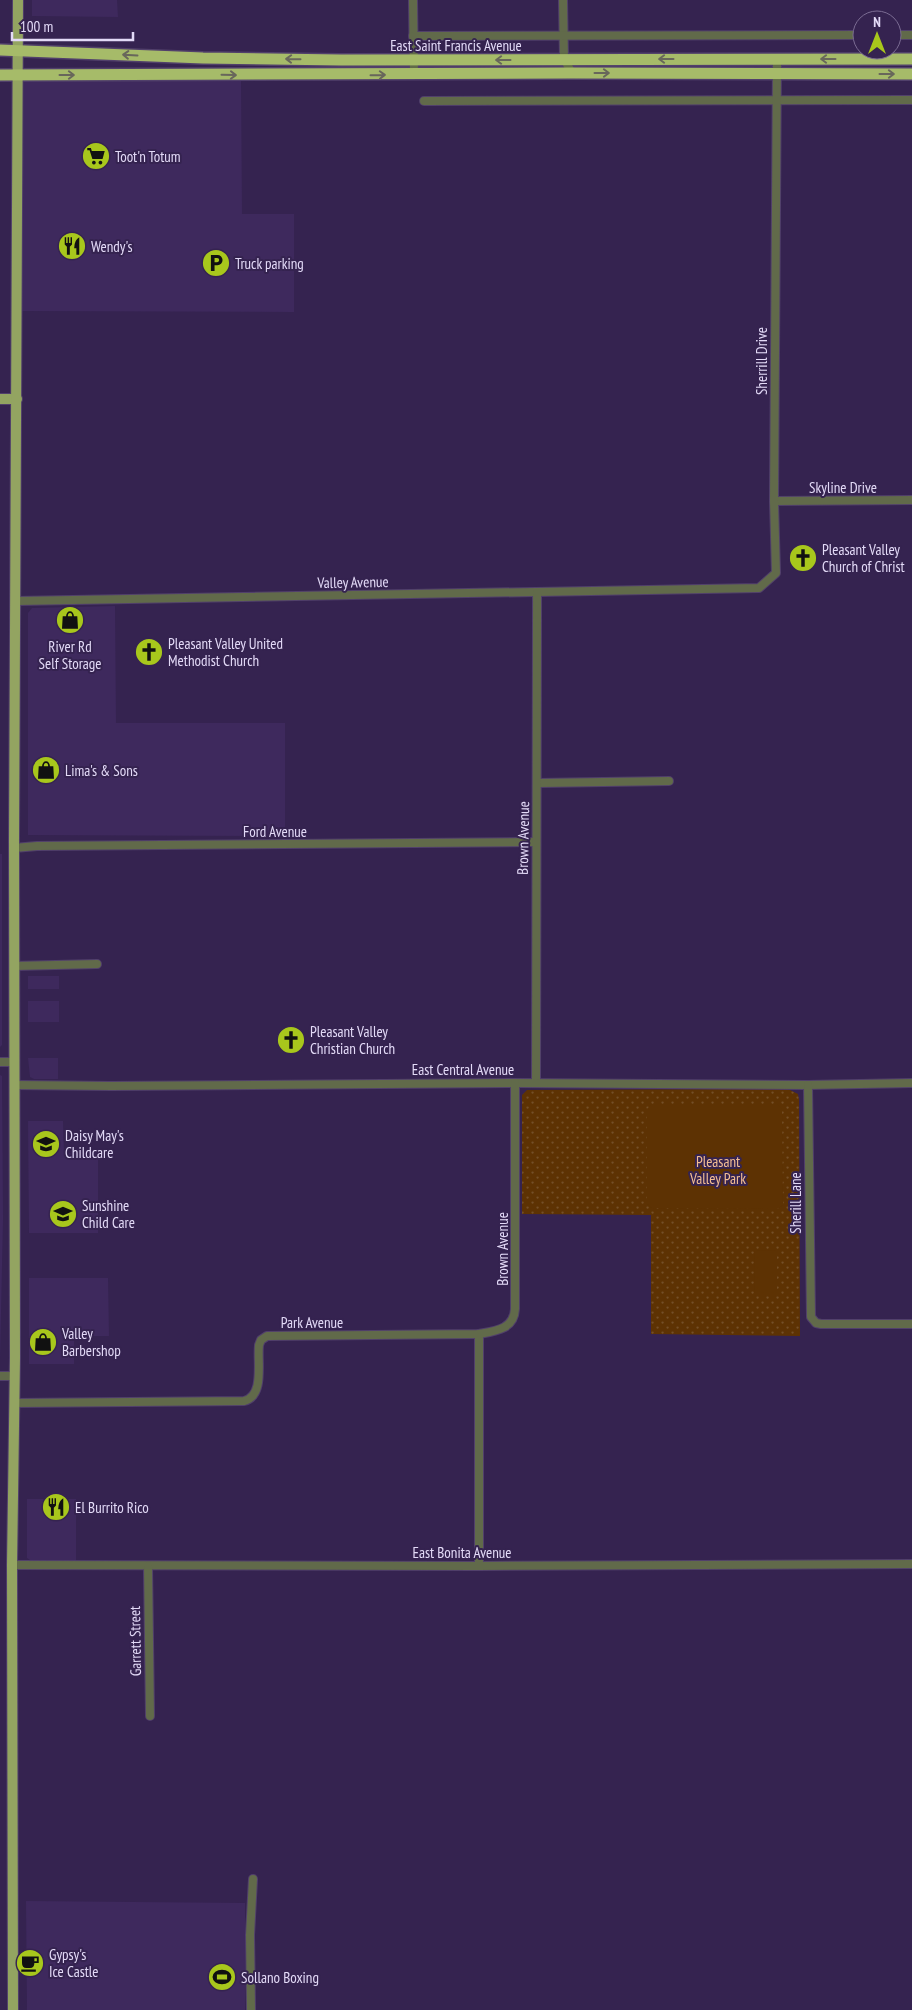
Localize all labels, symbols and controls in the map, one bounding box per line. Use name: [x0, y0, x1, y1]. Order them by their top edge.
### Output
scale bar: [12, 10, 134, 42]
north arrow: [852, 10, 902, 60]
text: N: [873, 13, 881, 31]
text: 100 m: [20, 17, 53, 36]
street label: East Saint Francis Avenue: [390, 36, 522, 55]
one-way arrow: [123, 50, 139, 59]
one-way arrow: [658, 54, 674, 64]
one-way arrow: [821, 54, 837, 64]
one-way arrow: [285, 55, 301, 64]
one-way arrow: [496, 55, 512, 65]
one-way arrow: [594, 68, 610, 78]
one-way arrow: [879, 69, 895, 79]
one-way arrow: [58, 70, 74, 80]
one-way arrow: [220, 70, 237, 80]
one-way arrow: [370, 70, 386, 80]
supermarket icon: Toot'n Totum: [81, 141, 111, 171]
place label: Toot'n Totum: [115, 147, 181, 166]
restaurant icon: Wendy's: [57, 231, 87, 261]
place label: Wendy's: [91, 237, 132, 256]
parking icon: Truck parking: [201, 248, 231, 278]
place label: Truck parking: [235, 254, 304, 273]
street label: Sherrill Drive: [752, 327, 771, 395]
street label: Skyline Drive: [809, 478, 877, 497]
place label: Pleasant Valley Church of Christ: [822, 540, 905, 576]
church icon: Pleasant Valley Church of Christ: [788, 543, 818, 573]
street label: Valley Avenue: [316, 572, 389, 592]
shop icon: River Rd Self Storage: [55, 605, 85, 635]
place label: Pleasant Valley United Methodist Church: [168, 634, 283, 670]
place label: River Rd Self Storage: [39, 637, 101, 673]
church icon: Pleasant Valley United Methodist Church: [134, 637, 164, 667]
shop icon: Lima's & Sons: [31, 755, 61, 785]
place label: Lima's & Sons: [65, 761, 138, 780]
street label: Brown Avenue: [513, 801, 533, 875]
street label: Ford Avenue: [243, 822, 307, 841]
place label: Pleasant Valley Christian Church: [310, 1022, 395, 1058]
church icon: Pleasant Valley Christian Church: [276, 1025, 306, 1055]
street label: East Central Avenue: [412, 1060, 514, 1079]
place label: Daisy May's Childcare: [65, 1126, 124, 1162]
school or university icon: Daisy May's Childcare: [31, 1129, 61, 1159]
park label: Pleasant Valley Park: [689, 1152, 746, 1188]
street label: Sherill Lane: [786, 1172, 805, 1234]
place label: Sunshine Child Care: [82, 1196, 135, 1232]
school or university icon: Sunshine Child Care: [48, 1199, 78, 1229]
street label: Brown Avenue: [493, 1212, 512, 1286]
street label: Park Avenue: [281, 1313, 343, 1332]
place label: Valley Barbershop: [61, 1324, 121, 1360]
shop icon: Valley Barbershop: [28, 1327, 58, 1357]
restaurant icon: El Burrito Rico: [41, 1492, 71, 1522]
place label: El Burrito Rico: [75, 1498, 149, 1517]
street label: East Bonita Avenue: [412, 1543, 512, 1562]
street label: Garrett Street: [125, 1606, 145, 1676]
place label: Gypsy's Ice Castle: [49, 1945, 99, 1981]
cafe icon: Gypsy's Ice Castle: [15, 1948, 45, 1978]
sports icon: Sollano Boxing: [207, 1962, 237, 1992]
place label: Sollano Boxing: [241, 1968, 319, 1987]

